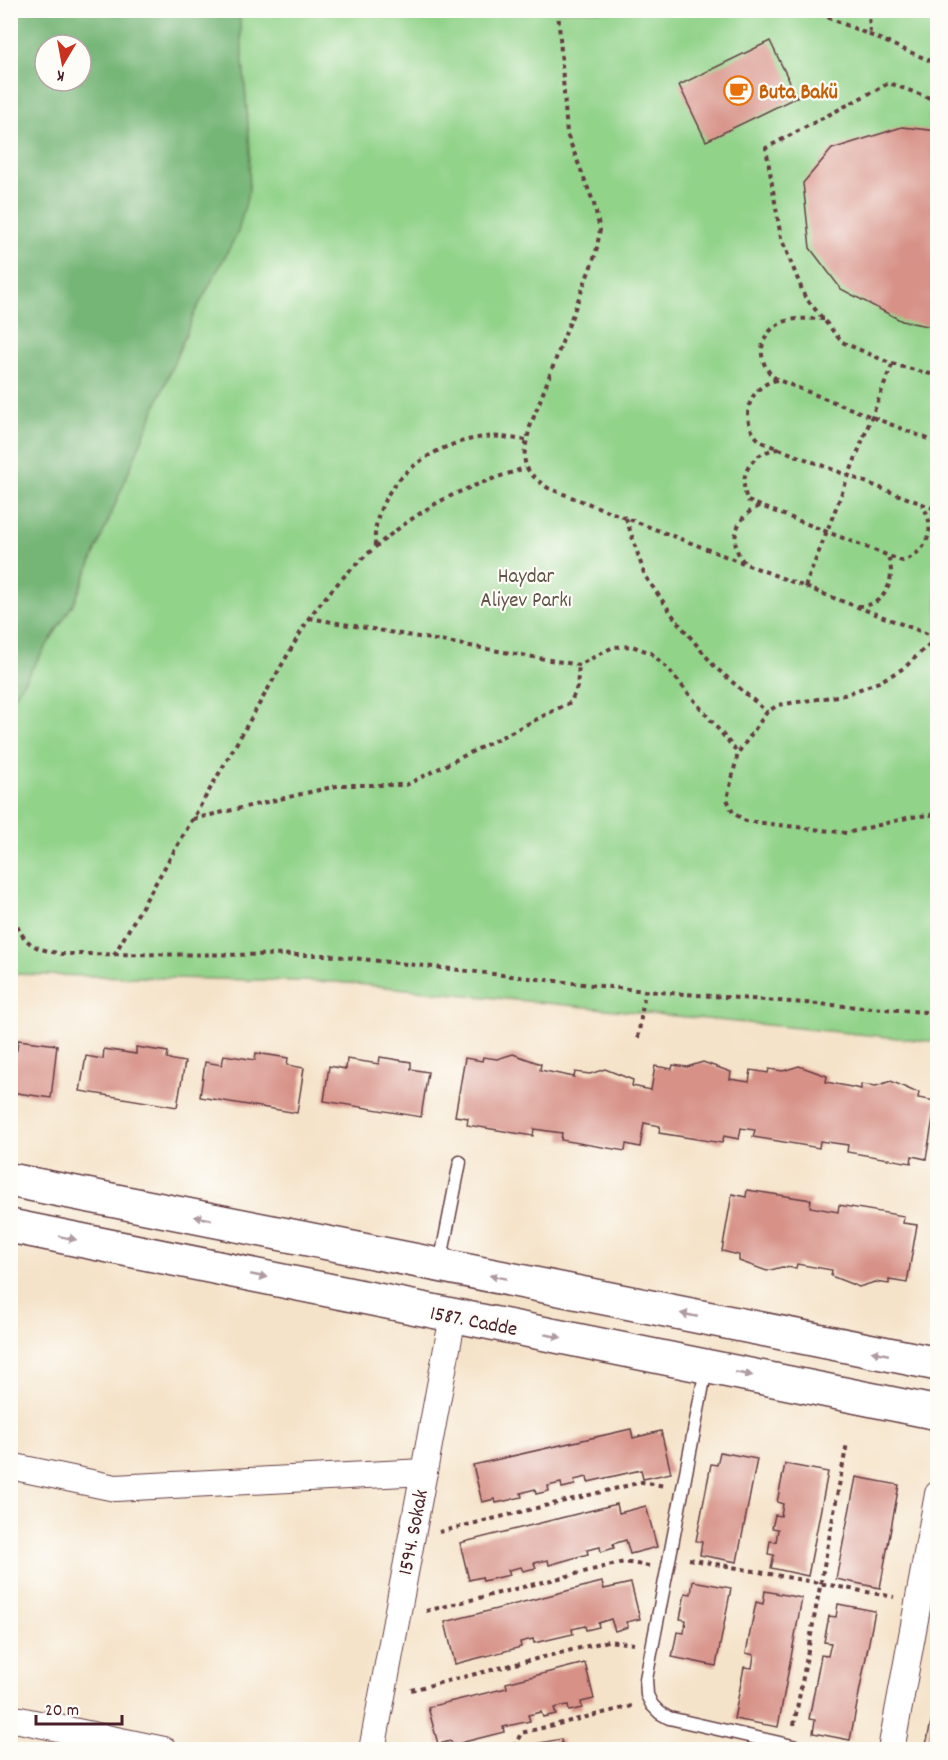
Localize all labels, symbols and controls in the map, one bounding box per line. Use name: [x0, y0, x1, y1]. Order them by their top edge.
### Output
north arrow: [33, 33, 93, 93]
text: K: [55, 63, 66, 87]
cafe icon: Buta Bakü: [722, 75, 754, 107]
place label: Buta Bakü: [759, 79, 838, 109]
park label: Haydar Aliyev Parkı: [480, 563, 572, 617]
one-way arrow: [194, 1213, 213, 1223]
one-way arrow: [59, 1234, 78, 1243]
one-way arrow: [250, 1272, 269, 1281]
one-way arrow: [488, 1272, 507, 1281]
street label: 1587. Cadde: [427, 1300, 520, 1346]
one-way arrow: [679, 1310, 698, 1319]
one-way arrow: [544, 1331, 562, 1341]
one-way arrow: [870, 1348, 889, 1357]
one-way arrow: [735, 1370, 754, 1379]
street label: 1594. Sokak: [392, 1487, 438, 1578]
scale bar: [36, 1688, 122, 1726]
text: 20 m: [45, 1699, 79, 1724]

